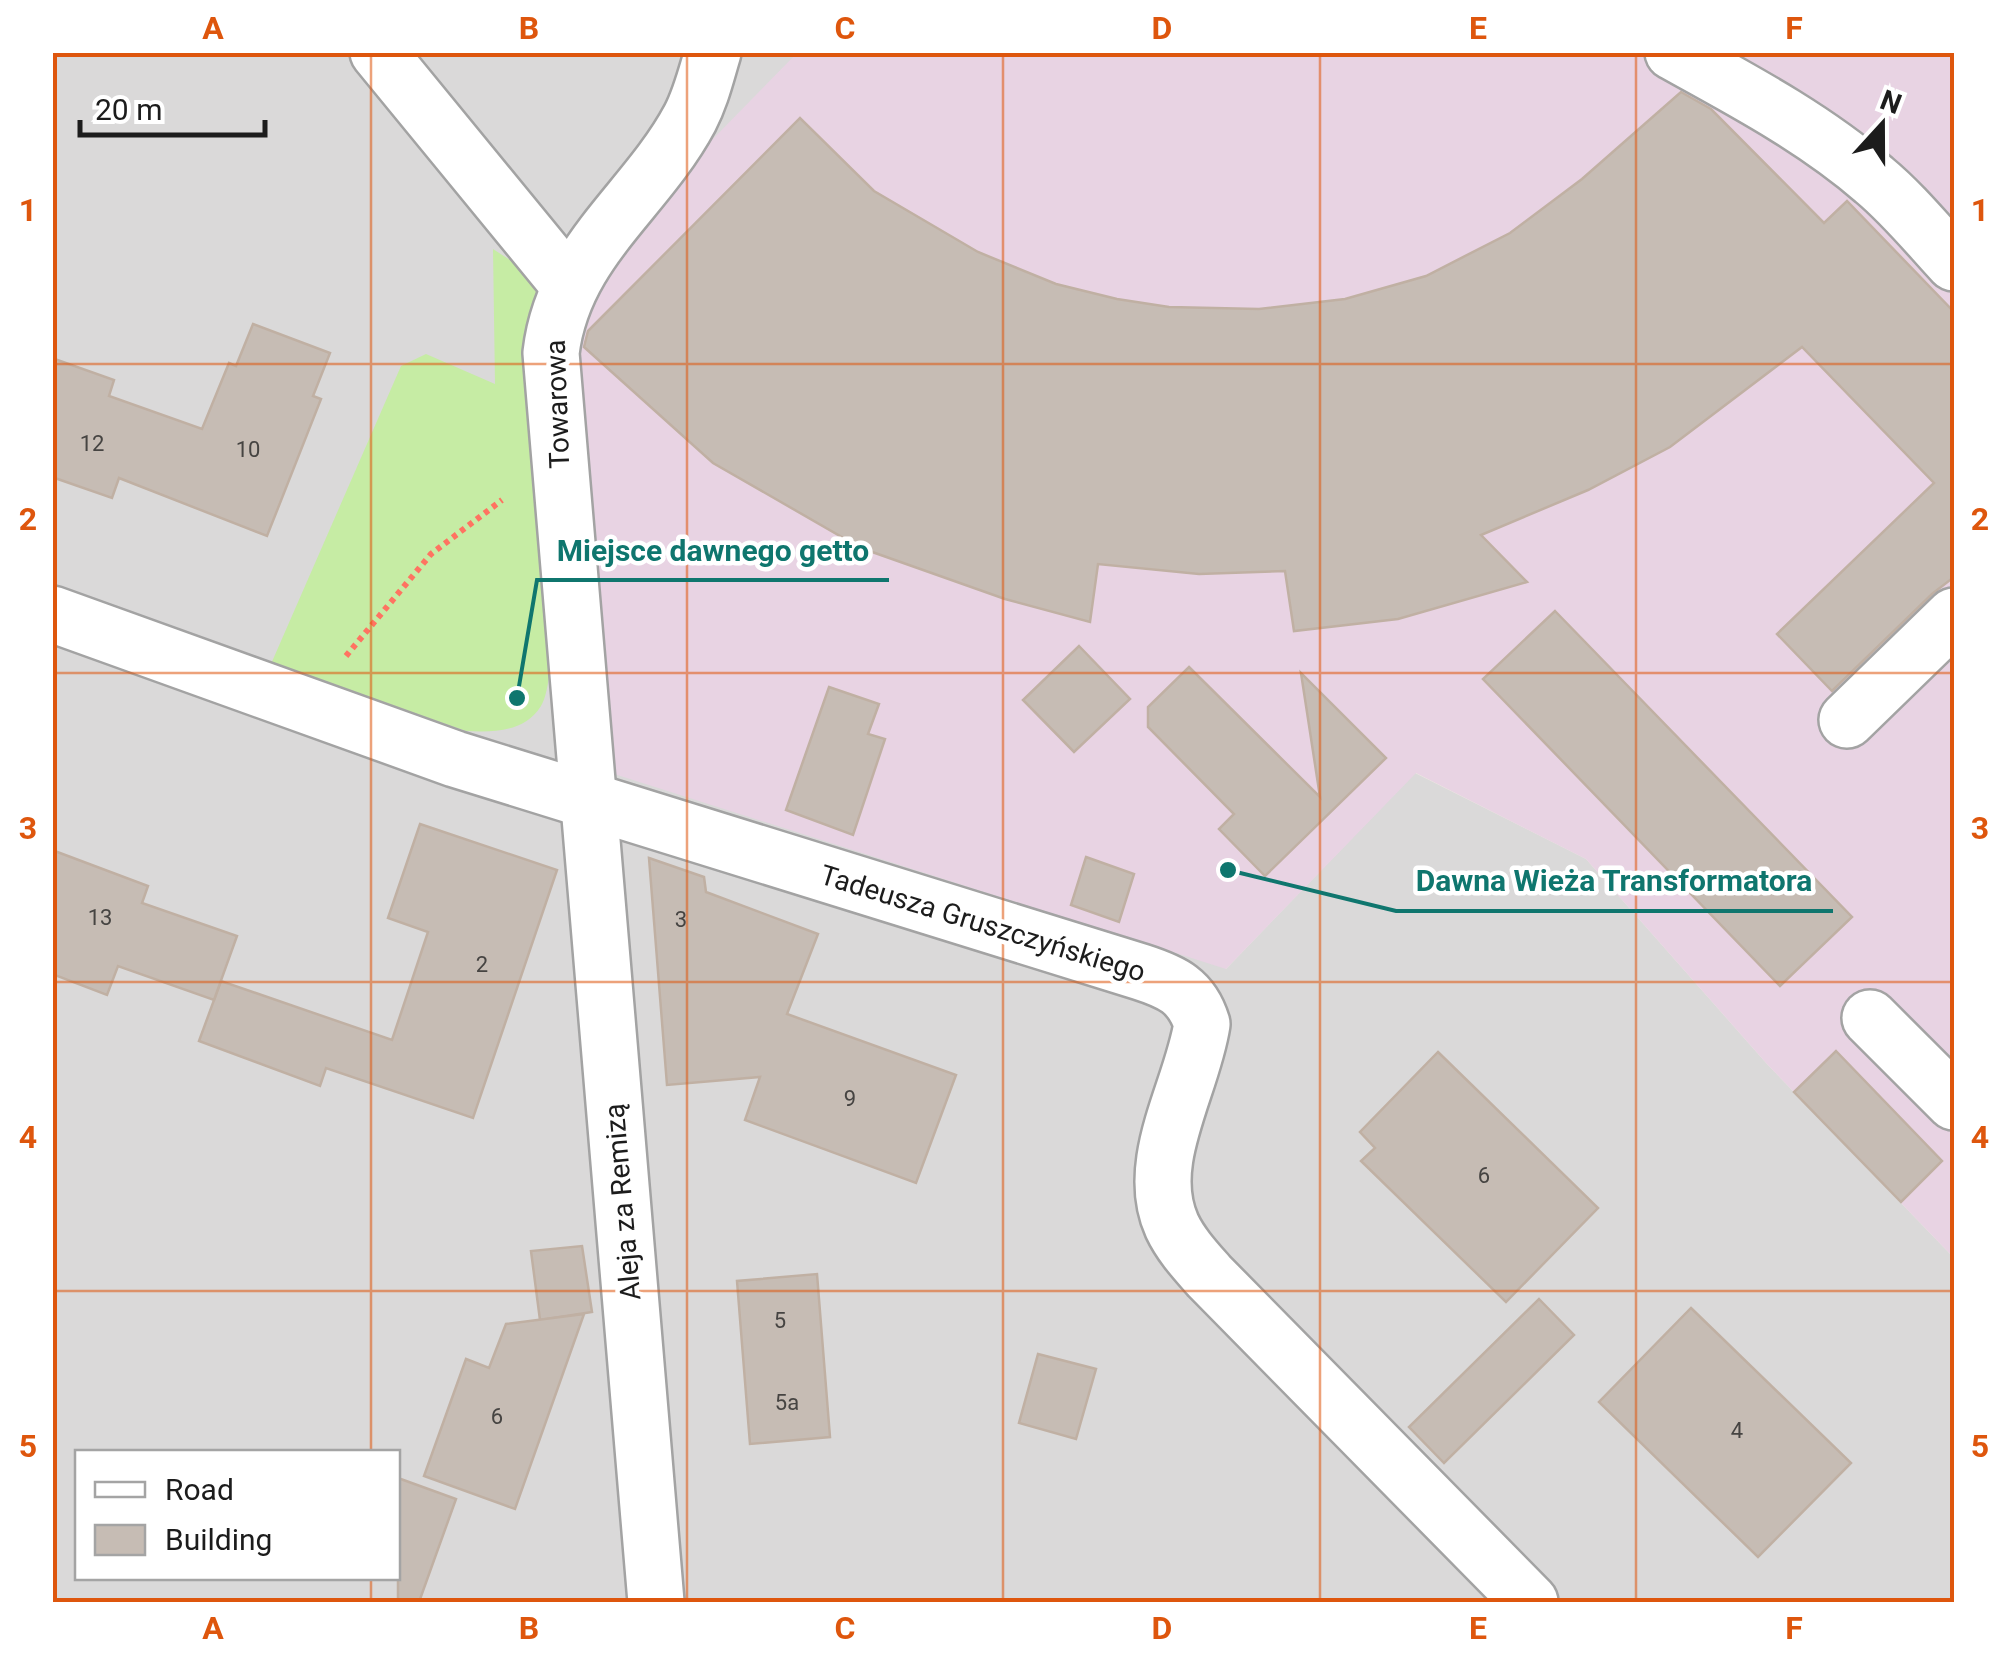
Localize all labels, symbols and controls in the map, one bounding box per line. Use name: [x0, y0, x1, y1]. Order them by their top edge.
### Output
text: A: [202, 9, 224, 47]
text: B: [519, 9, 539, 47]
text: C: [835, 9, 855, 47]
text: D: [1152, 9, 1172, 47]
text: E: [1469, 9, 1487, 47]
text: F: [1785, 9, 1803, 47]
scale bar: [80, 75, 265, 137]
north arrow: [1832, 75, 1932, 175]
text: N: [1876, 83, 1906, 121]
text: 20 m: [95, 92, 162, 127]
text: 1: [19, 191, 37, 229]
text: 1: [1971, 191, 1989, 229]
street label: Towarowa: [539, 339, 576, 469]
house number: 12: [80, 431, 104, 456]
house number: 10: [236, 437, 260, 462]
text: 2: [19, 500, 37, 538]
text: 2: [1971, 500, 1989, 538]
callout: Miejsce dawnego getto: [537, 520, 889, 580]
text: Miejsce dawnego getto: [557, 533, 869, 568]
text: 3: [19, 809, 37, 847]
text: 3: [1971, 809, 1989, 847]
callout: Dawna Wieża Transformatora: [1396, 851, 1833, 911]
street label: Tadeusza Gruszczyńskiego: [816, 858, 1149, 989]
text: Dawna Wieża Transformatora: [1416, 863, 1812, 898]
house number: 13: [88, 905, 112, 930]
house number: 3: [675, 907, 687, 932]
house number: 2: [476, 952, 488, 977]
house number: 9: [844, 1086, 856, 1111]
street label: Aleja za Remizą: [597, 1102, 648, 1302]
text: 4: [19, 1118, 37, 1156]
text: 4: [1971, 1118, 1989, 1156]
house number: 6: [1478, 1163, 1490, 1188]
house number: 5: [774, 1308, 786, 1333]
house number: 5a: [775, 1390, 799, 1415]
house number: 6: [491, 1404, 503, 1429]
house number: 4: [1731, 1418, 1743, 1443]
text: 5: [19, 1427, 37, 1465]
text: 5: [1971, 1427, 1989, 1465]
legend: [75, 1450, 400, 1580]
text: Road: [165, 1472, 234, 1507]
text: Building: [165, 1522, 272, 1557]
text: A: [202, 1609, 224, 1647]
text: B: [519, 1609, 539, 1647]
text: C: [835, 1609, 855, 1647]
text: D: [1152, 1609, 1172, 1647]
text: E: [1469, 1609, 1487, 1647]
text: F: [1785, 1609, 1803, 1647]

